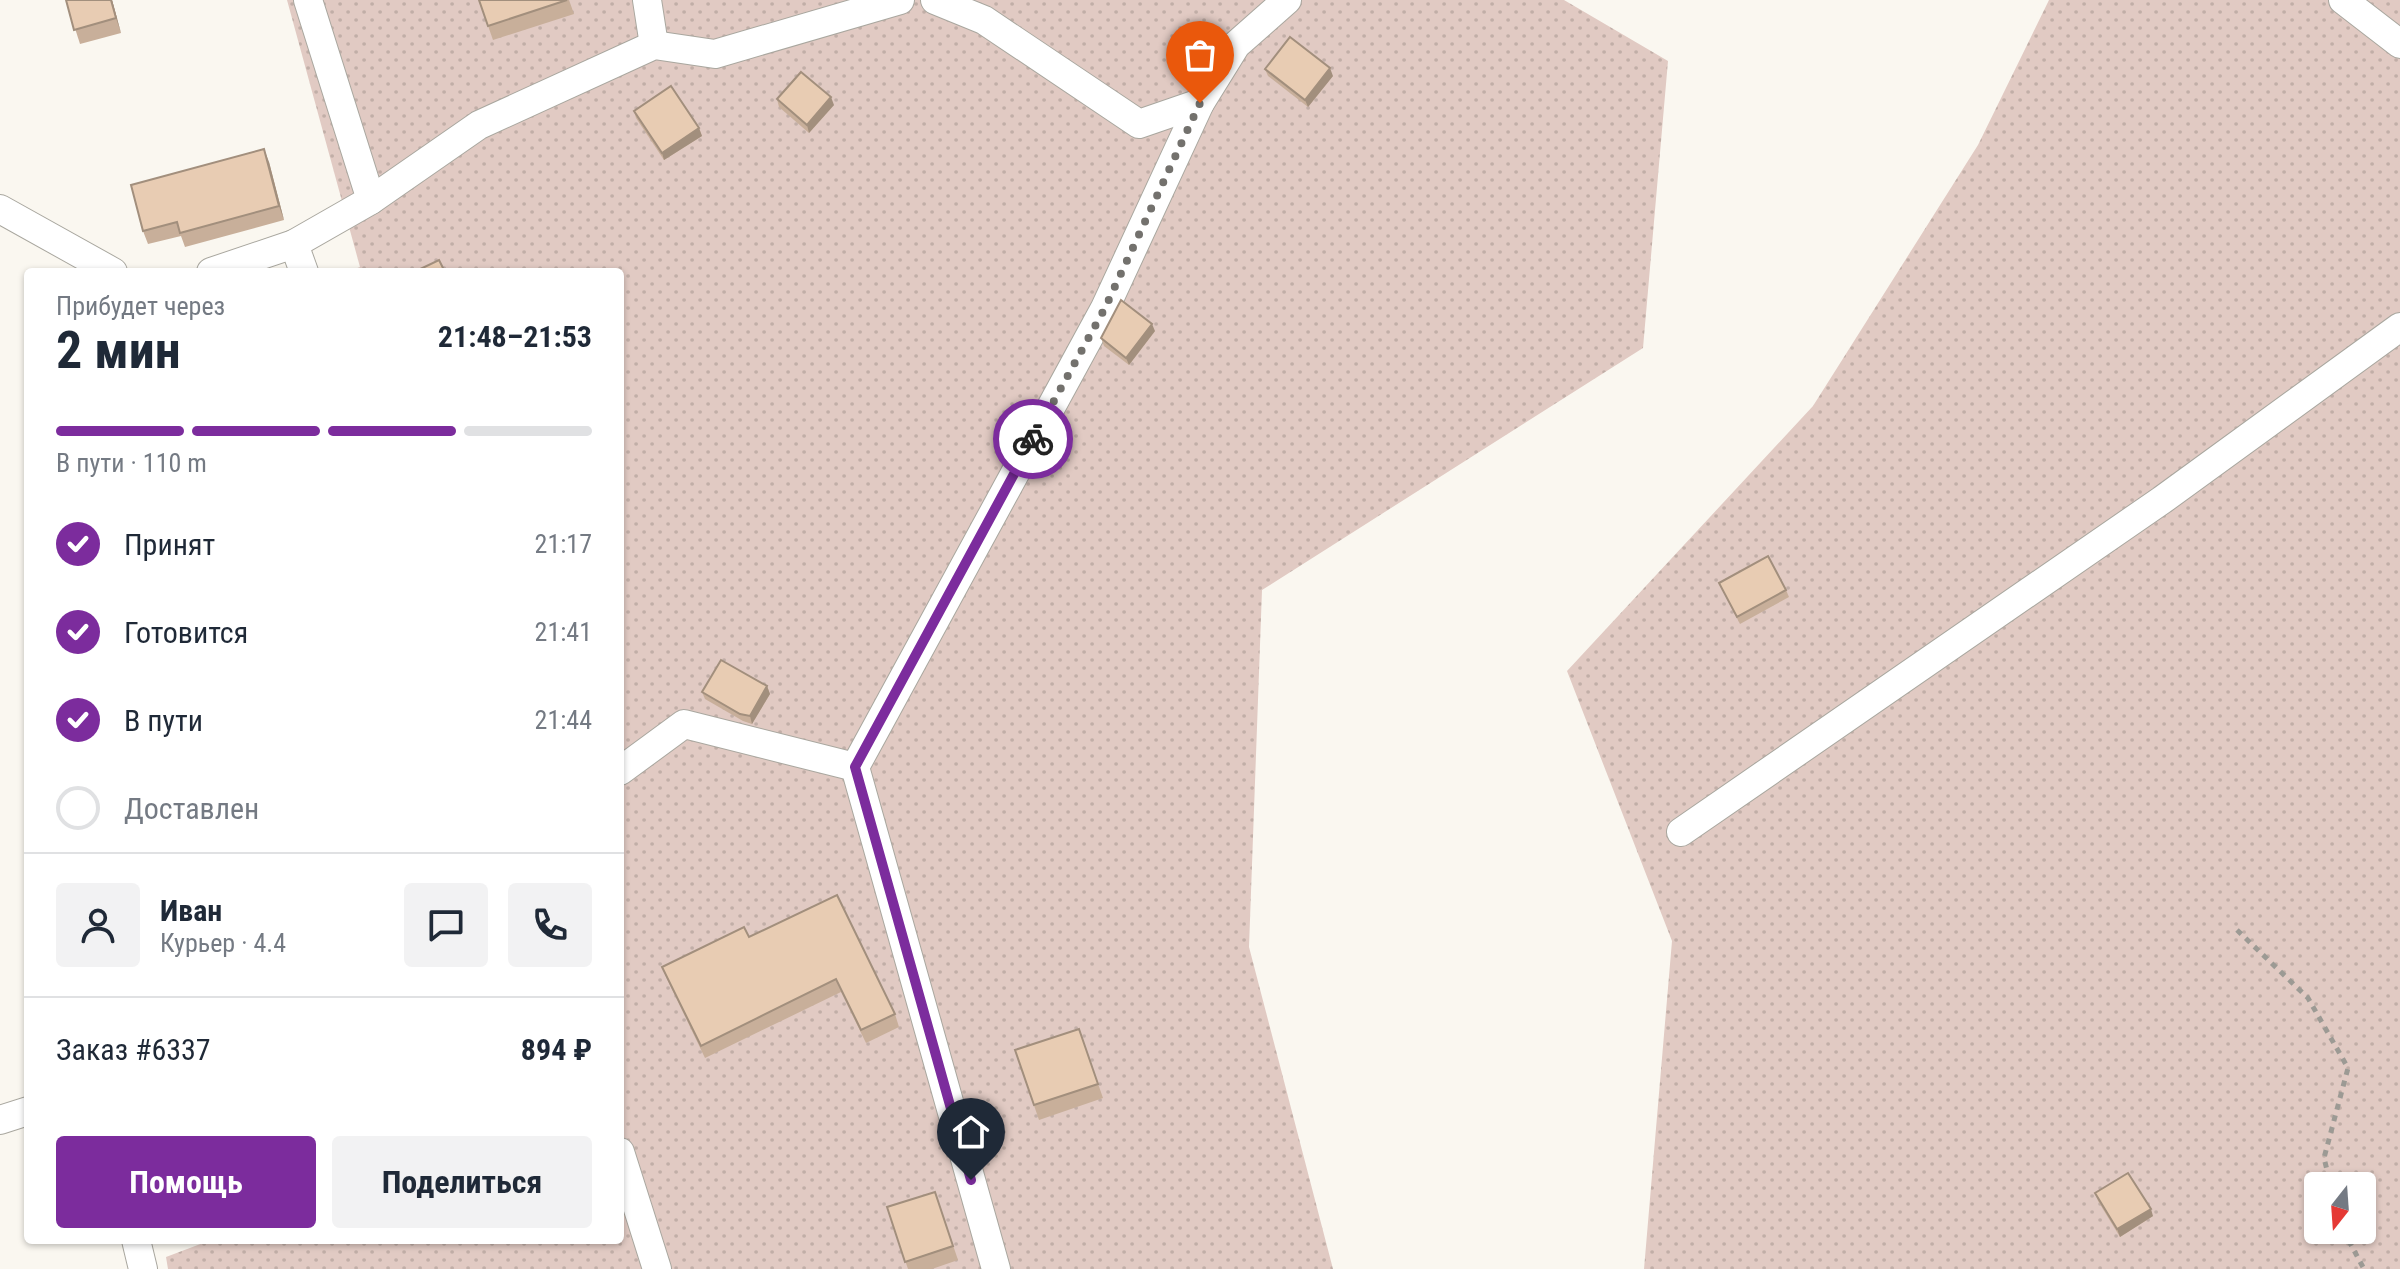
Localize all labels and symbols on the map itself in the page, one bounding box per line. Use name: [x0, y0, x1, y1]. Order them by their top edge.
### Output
pin: [1166, 21, 1234, 103]
courier: [993, 399, 1073, 479]
pin: [937, 1098, 1005, 1180]
north arrow: [2304, 1172, 2376, 1244]

